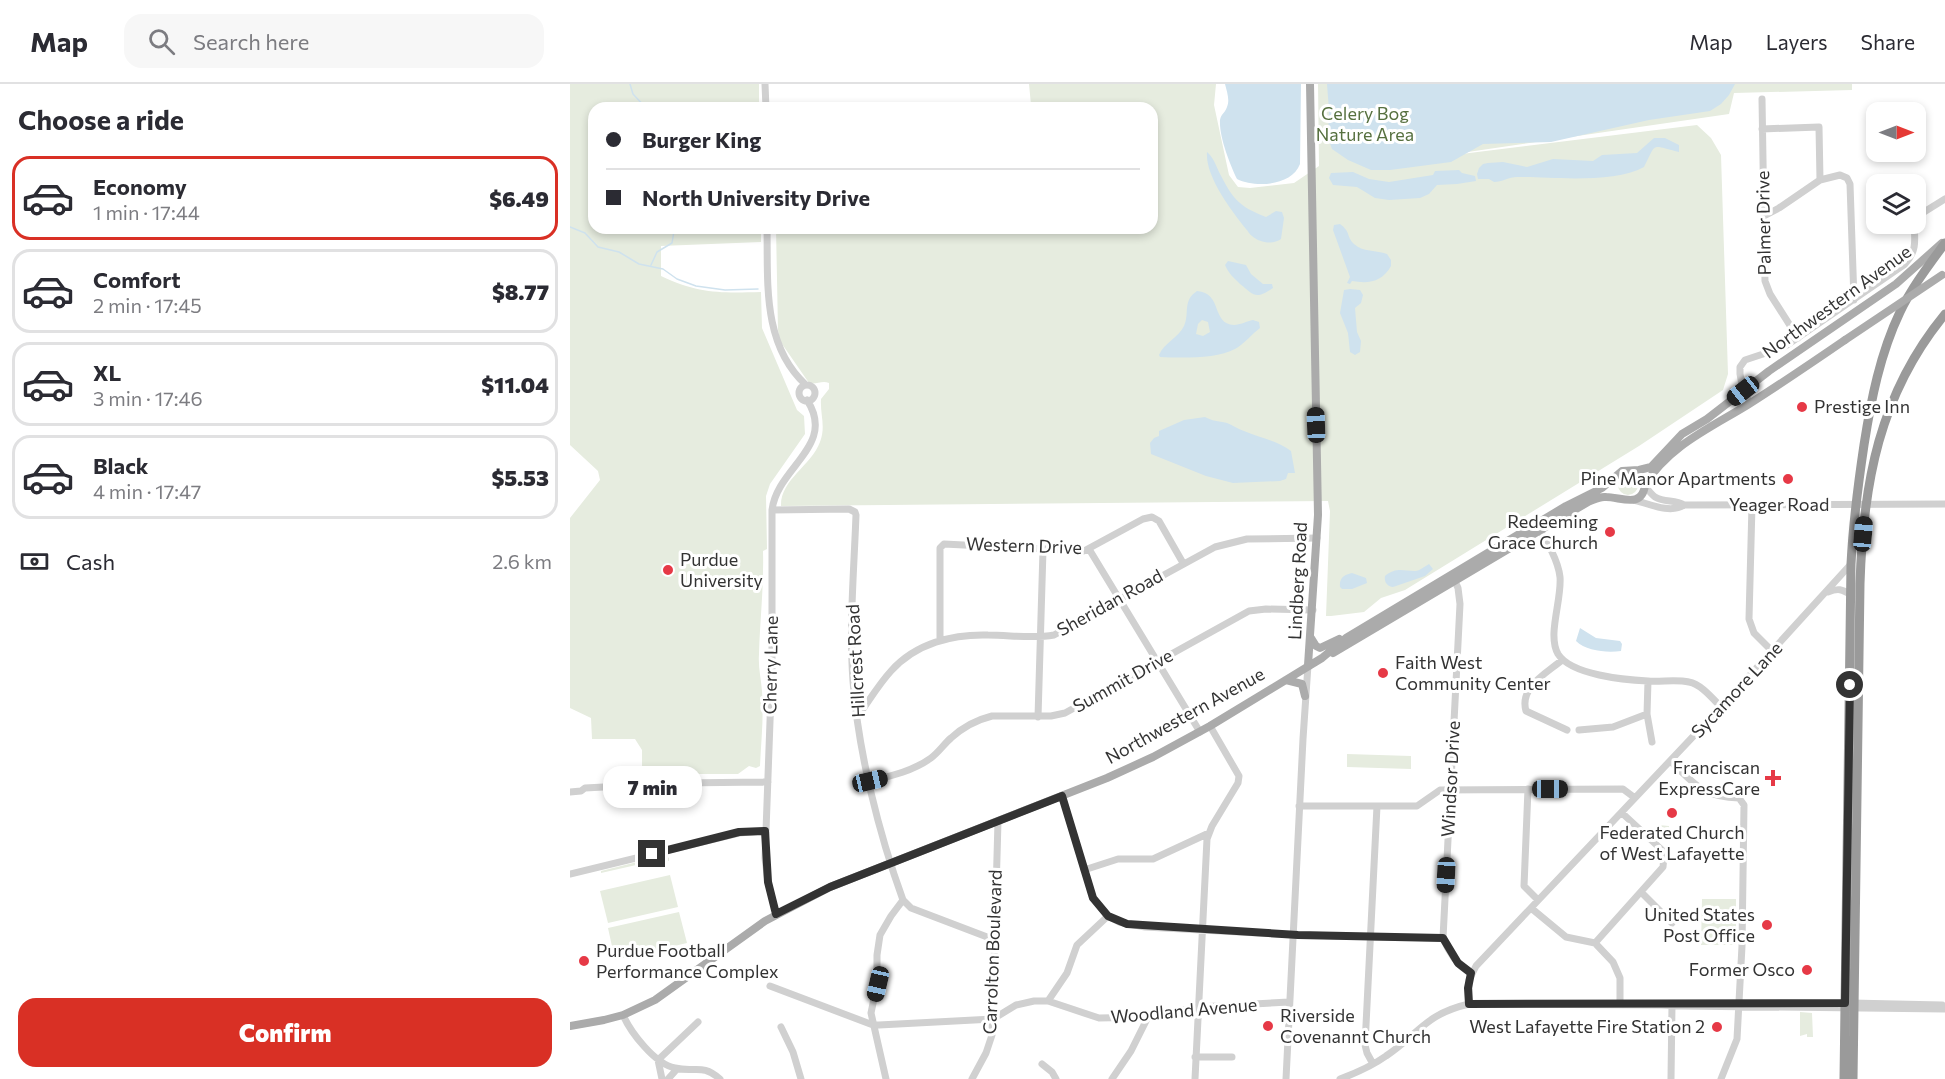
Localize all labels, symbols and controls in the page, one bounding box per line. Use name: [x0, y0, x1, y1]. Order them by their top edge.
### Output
search box: [124, 14, 544, 68]
text: Map: [30, 24, 88, 58]
icon: search: [145, 25, 178, 58]
text: Search here: [193, 28, 309, 55]
text: Map: [1689, 29, 1733, 54]
text: Layers: [1766, 29, 1828, 54]
text: Share: [1861, 29, 1915, 54]
park label: Celery Bog Nature Area: [1316, 102, 1414, 145]
north arrow: [1866, 102, 1926, 162]
map controls: [1866, 102, 1926, 234]
text: Choose a ride: [18, 103, 184, 136]
text: Burger King: [642, 126, 761, 153]
icon: car: [21, 171, 75, 225]
street label: Palmer Drive: [1751, 171, 1775, 276]
text: Economy: [93, 173, 187, 200]
button: layers: [1866, 174, 1926, 234]
text: North University Drive: [642, 184, 870, 211]
text: $6.49: [489, 185, 549, 212]
text: 1 min · 17:44: [93, 200, 200, 224]
street label: Northwestern Avenue: [1758, 240, 1915, 363]
icon: car: [21, 264, 75, 318]
text: Comfort: [93, 266, 181, 293]
text: $8.77: [492, 278, 549, 305]
text: 2 min · 17:45: [93, 293, 202, 317]
icon: car: [21, 357, 75, 411]
text: XL: [93, 359, 121, 386]
text: $11.04: [481, 371, 549, 398]
car: [1723, 373, 1763, 409]
text: 3 min · 17:46: [93, 386, 203, 410]
place label: Prestige Inn: [1814, 395, 1910, 417]
marker: Prestige Inn: [1795, 400, 1809, 414]
car: [1306, 407, 1326, 443]
icon: car: [21, 450, 75, 504]
text: Black: [93, 452, 148, 479]
text: $5.53: [491, 464, 549, 491]
place label: Pine Manor Apartments: [1581, 467, 1776, 489]
marker: Pine Manor Apartments: [1781, 472, 1795, 486]
text: 4 min · 17:47: [93, 479, 201, 503]
street label: Yeager Road: [1729, 493, 1829, 515]
place label: Redeeming Grace Church: [1488, 510, 1598, 553]
car: [1852, 515, 1874, 553]
street label: Lindberg Road: [1283, 521, 1311, 641]
marker: Redeeming Grace Church: [1603, 525, 1617, 539]
street label: Western Drive: [966, 532, 1082, 558]
icon: cash: [18, 545, 51, 578]
text: Cash: [66, 548, 115, 575]
place label: Purdue University: [680, 548, 763, 591]
text: 2.6 km: [492, 549, 552, 573]
marker: Purdue University: [661, 563, 675, 577]
street label: Sheridan Road: [1053, 564, 1166, 640]
street label: Hillcrest Road: [841, 604, 869, 718]
street label: Cherry Lane: [758, 615, 782, 715]
street label: Sycamore Lane: [1686, 637, 1786, 742]
street label: Summit Drive: [1069, 644, 1176, 717]
place label: Faith West Community Center: [1395, 651, 1551, 694]
street label: Northwestern Avenue: [1101, 662, 1268, 768]
marker: Faith West Community Center: [1376, 666, 1390, 680]
route start: [1836, 671, 1863, 698]
street label: Windsor Drive: [1436, 720, 1464, 838]
place label: Franciscan ExpressCare: [1658, 756, 1760, 799]
callout: 7 min: [602, 767, 702, 809]
car: [850, 768, 890, 794]
marker: Franciscan ExpressCare: [1764, 769, 1782, 787]
text: 7 min: [628, 775, 677, 799]
car: [1532, 780, 1568, 798]
marker: Federated Church of West Lafayette: [1665, 806, 1679, 820]
place label: Federated Church of West Lafayette: [1599, 821, 1745, 864]
route end: [638, 840, 665, 867]
car: [1436, 857, 1456, 893]
street label: Carrolton Boulevard: [978, 869, 1006, 1035]
place label: United States Post Office: [1644, 903, 1755, 946]
marker: United States Post Office: [1760, 918, 1774, 932]
place label: Purdue Football Performance Complex: [596, 939, 779, 982]
marker: Purdue Football Performance Complex: [577, 954, 591, 968]
place label: Former Osco: [1689, 958, 1795, 980]
marker: Former Osco: [1800, 963, 1814, 977]
car: [865, 964, 891, 1004]
street label: Woodland Avenue: [1110, 993, 1258, 1027]
button: Confirm: [18, 998, 552, 1067]
place label: Riverside Covenannt Church: [1280, 1004, 1431, 1047]
place label: West Lafayette Fire Station 2: [1469, 1015, 1705, 1037]
marker: Riverside Covenannt Church: [1261, 1019, 1275, 1033]
marker: West Lafayette Fire Station 2: [1710, 1020, 1724, 1034]

